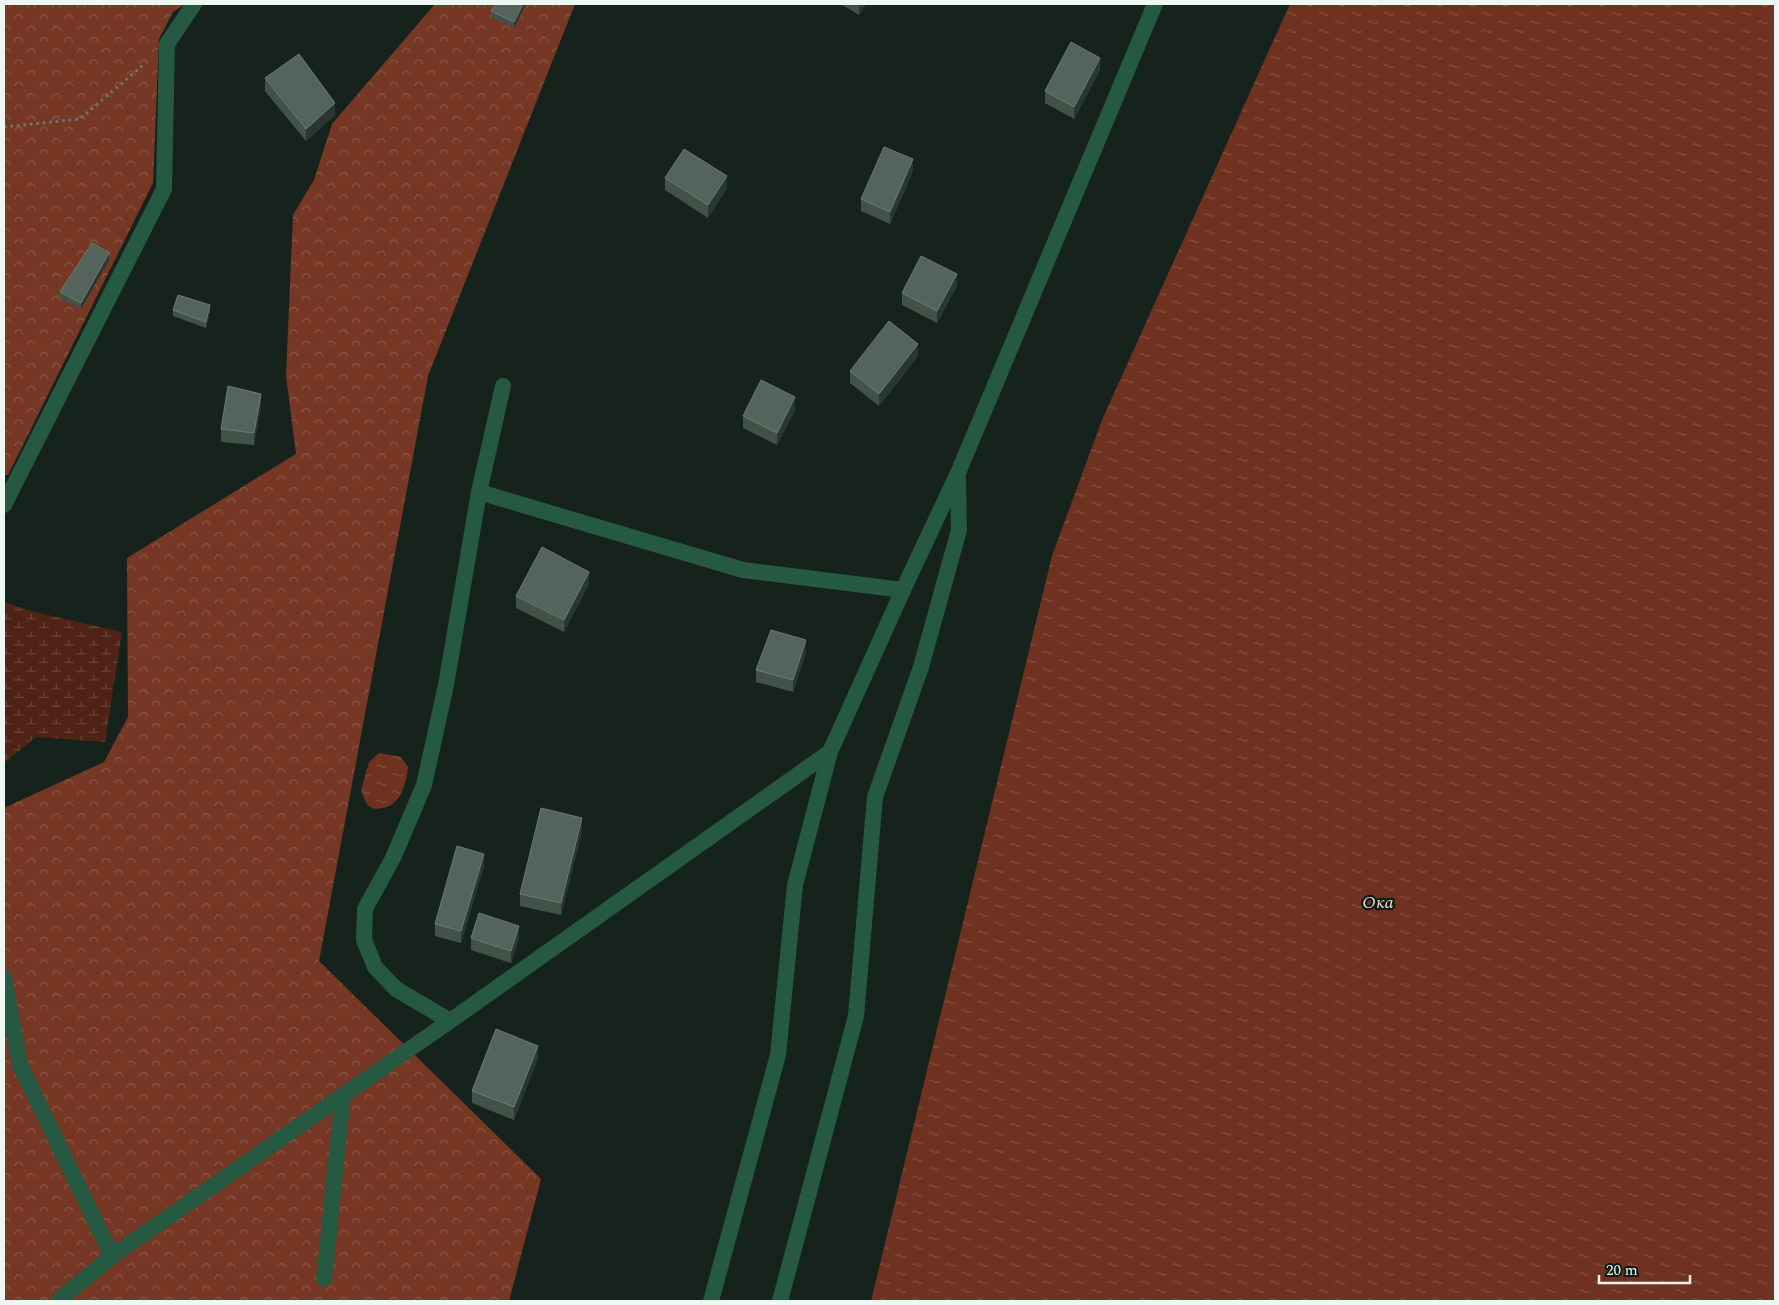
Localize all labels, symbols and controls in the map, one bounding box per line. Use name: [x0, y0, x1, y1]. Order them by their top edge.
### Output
water label: Ока: [1362, 889, 1394, 916]
scale bar: [1599, 1252, 1690, 1284]
text: 20 m: [1606, 1259, 1638, 1282]

